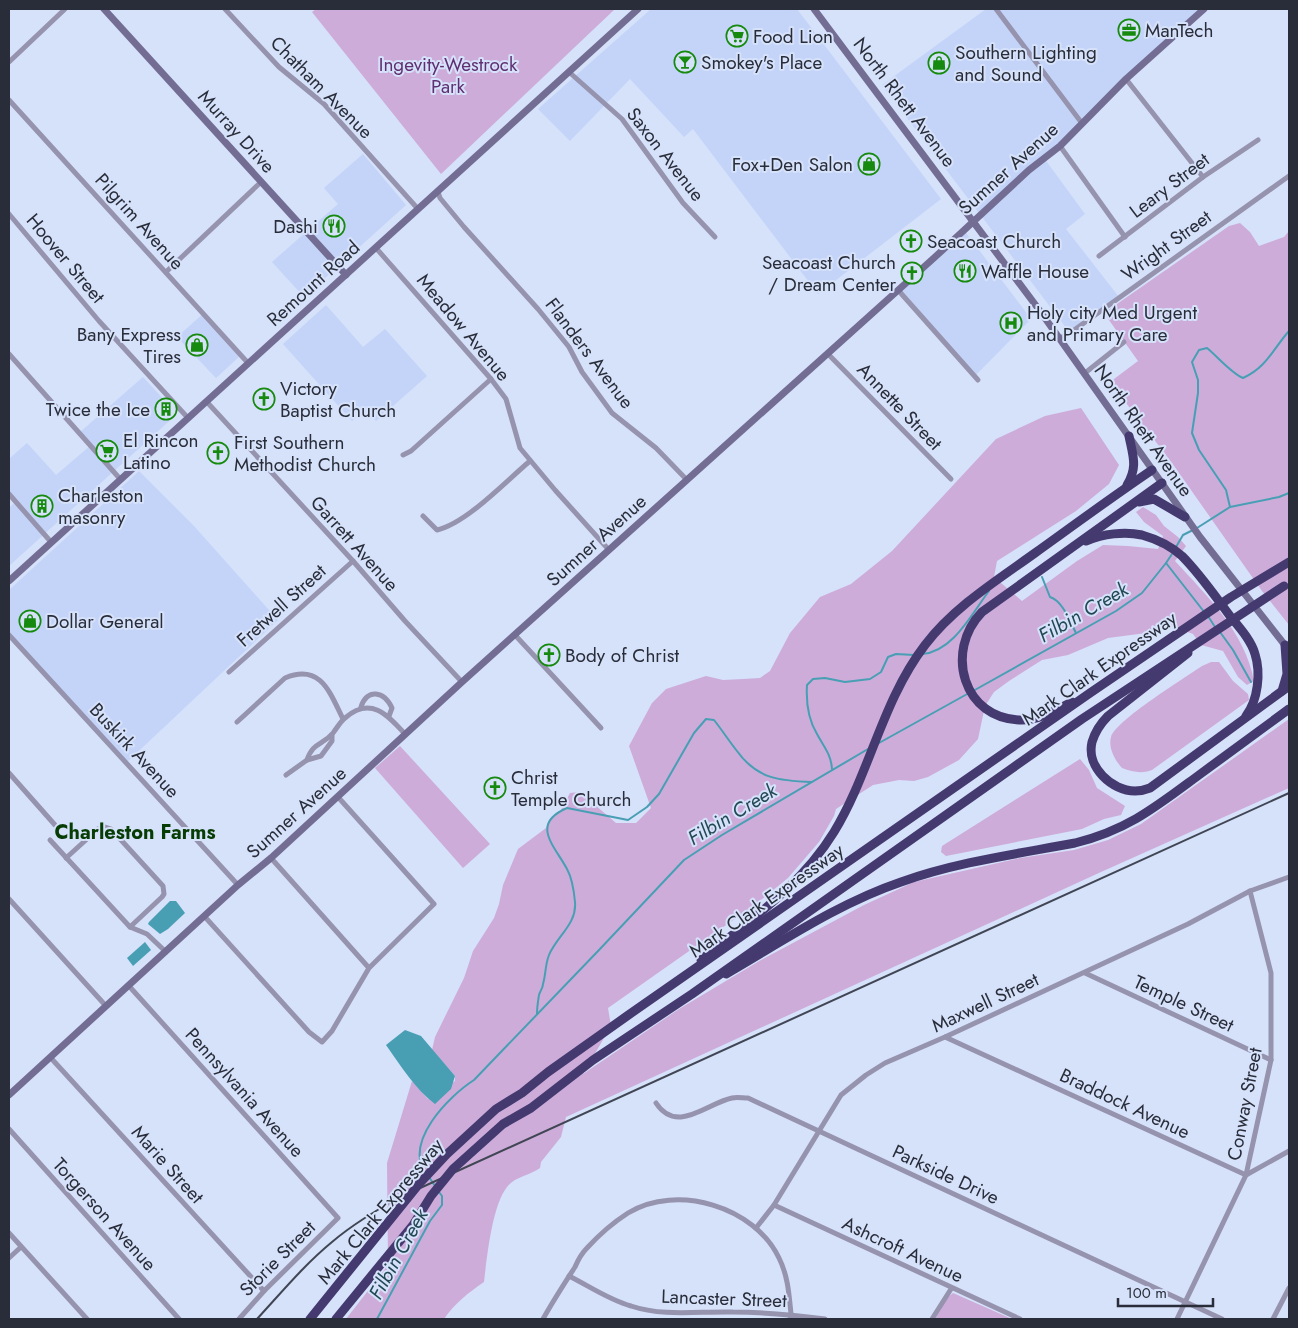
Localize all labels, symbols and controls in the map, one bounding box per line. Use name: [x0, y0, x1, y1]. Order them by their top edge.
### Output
place label: ManTech: [1145, 17, 1213, 44]
office icon: ManTech: [1117, 18, 1141, 42]
place label: Food Lion: [753, 23, 833, 50]
supermarket icon: Food Lion: [725, 24, 749, 48]
street label: Chatham Avenue: [264, 30, 379, 145]
street label: North Rhett Avenue: [847, 32, 963, 173]
place label: Southern Lighting and Sound: [955, 39, 1097, 88]
place label: Smokey's Place: [701, 49, 822, 76]
bar icon: Smokey's Place: [673, 50, 697, 74]
park label: Ingevity-Westrock Park: [379, 51, 518, 100]
shop icon: Southern Lighting and Sound: [927, 51, 951, 75]
street label: Murray Drive: [192, 84, 282, 179]
street label: Saxon Avenue: [620, 102, 711, 207]
street label: Sumner Avenue: [952, 116, 1064, 221]
street label: Leary Street: [1124, 146, 1215, 224]
place label: Fox+Den Salon: [732, 151, 853, 178]
shop icon: Fox+Den Salon: [857, 152, 881, 176]
street label: Pilgrim Avenue: [89, 167, 191, 276]
street label: Wright Street: [1116, 203, 1217, 287]
street label: Hoover Street: [20, 208, 111, 309]
place label: Dashi: [273, 213, 318, 240]
restaurant icon: Dashi: [322, 214, 346, 238]
place label: Seacoast Church: [927, 228, 1061, 255]
church icon: Seacoast Church: [899, 229, 923, 253]
street label: Remount Road: [261, 234, 366, 332]
place label: Seacoast Church / Dream Center: [762, 249, 896, 298]
place label: Waffle House: [981, 258, 1089, 285]
restaurant icon: Waffle House: [953, 259, 977, 283]
church icon: Seacoast Church / Dream Center: [900, 261, 924, 285]
street label: Meadow Avenue: [411, 268, 517, 387]
street label: Flanders Avenue: [539, 292, 640, 415]
place label: Holy city Med Urgent and Primary Care: [1027, 299, 1197, 348]
hospital icon: Holy city Med Urgent and Primary Care: [999, 311, 1023, 335]
place label: Bany Express Tires: [77, 321, 181, 370]
shop icon: Bany Express Tires: [185, 333, 209, 357]
street label: Annette Street: [851, 357, 949, 456]
street label: North Rhett Avenue: [1088, 359, 1200, 502]
place label: Victory Baptist Church: [280, 375, 396, 424]
church icon: Victory Baptist Church: [252, 387, 276, 411]
place label: Twice the Ice: [46, 396, 150, 423]
building icon: Twice the Ice: [154, 397, 178, 421]
place label: El Rincon Latino: [123, 427, 199, 476]
place label: First Southern Methodist Church: [234, 429, 376, 478]
supermarket icon: El Rincon Latino: [95, 439, 119, 463]
church icon: First Southern Methodist Church: [206, 441, 230, 465]
place label: Charleston masonry: [58, 482, 143, 531]
street label: Sumner Avenue: [540, 488, 652, 593]
street label: Garrett Avenue: [304, 490, 405, 597]
building icon: Charleston masonry: [30, 494, 54, 518]
street label: Fretwell Street: [231, 558, 332, 653]
water label: Filbin Creek: [1033, 574, 1135, 650]
street label: Mark Clark Expressway: [1017, 604, 1183, 732]
place label: Dollar General: [46, 608, 164, 635]
shop icon: Dollar General: [18, 609, 42, 633]
place label: Body of Christ: [565, 642, 679, 669]
church icon: Body of Christ: [537, 643, 561, 667]
street label: Buskirk Avenue: [83, 697, 186, 804]
street label: Sumner Avenue: [240, 760, 352, 865]
place label: Christ Temple Church: [511, 764, 631, 813]
church icon: Christ Temple Church: [483, 776, 507, 800]
water label: Filbin Creek: [682, 776, 784, 853]
district label: Charleston Farms: [54, 818, 216, 847]
street label: Mark Clark Expressway: [684, 836, 850, 964]
street label: Maxwell Street: [927, 966, 1043, 1039]
street label: Temple Street: [1129, 968, 1239, 1039]
street label: Pennsylvania Avenue: [179, 1022, 310, 1163]
street label: Conway Street: [1220, 1045, 1269, 1163]
street label: Braddock Avenue: [1055, 1062, 1194, 1145]
street label: Marie Street: [125, 1119, 210, 1210]
street label: Mark Clark Expressway: [311, 1132, 450, 1290]
street label: Parkside Drive: [888, 1138, 1004, 1211]
street label: Torgerson Avenue: [47, 1152, 163, 1277]
water label: Filbin Creek: [362, 1202, 436, 1305]
street label: Ashcroft Avenue: [838, 1210, 968, 1289]
street label: Storie Street: [233, 1214, 322, 1302]
scale bar: [1118, 1276, 1213, 1308]
text: 100 m: [1126, 1282, 1167, 1304]
street label: Lancaster Street: [661, 1283, 788, 1314]

